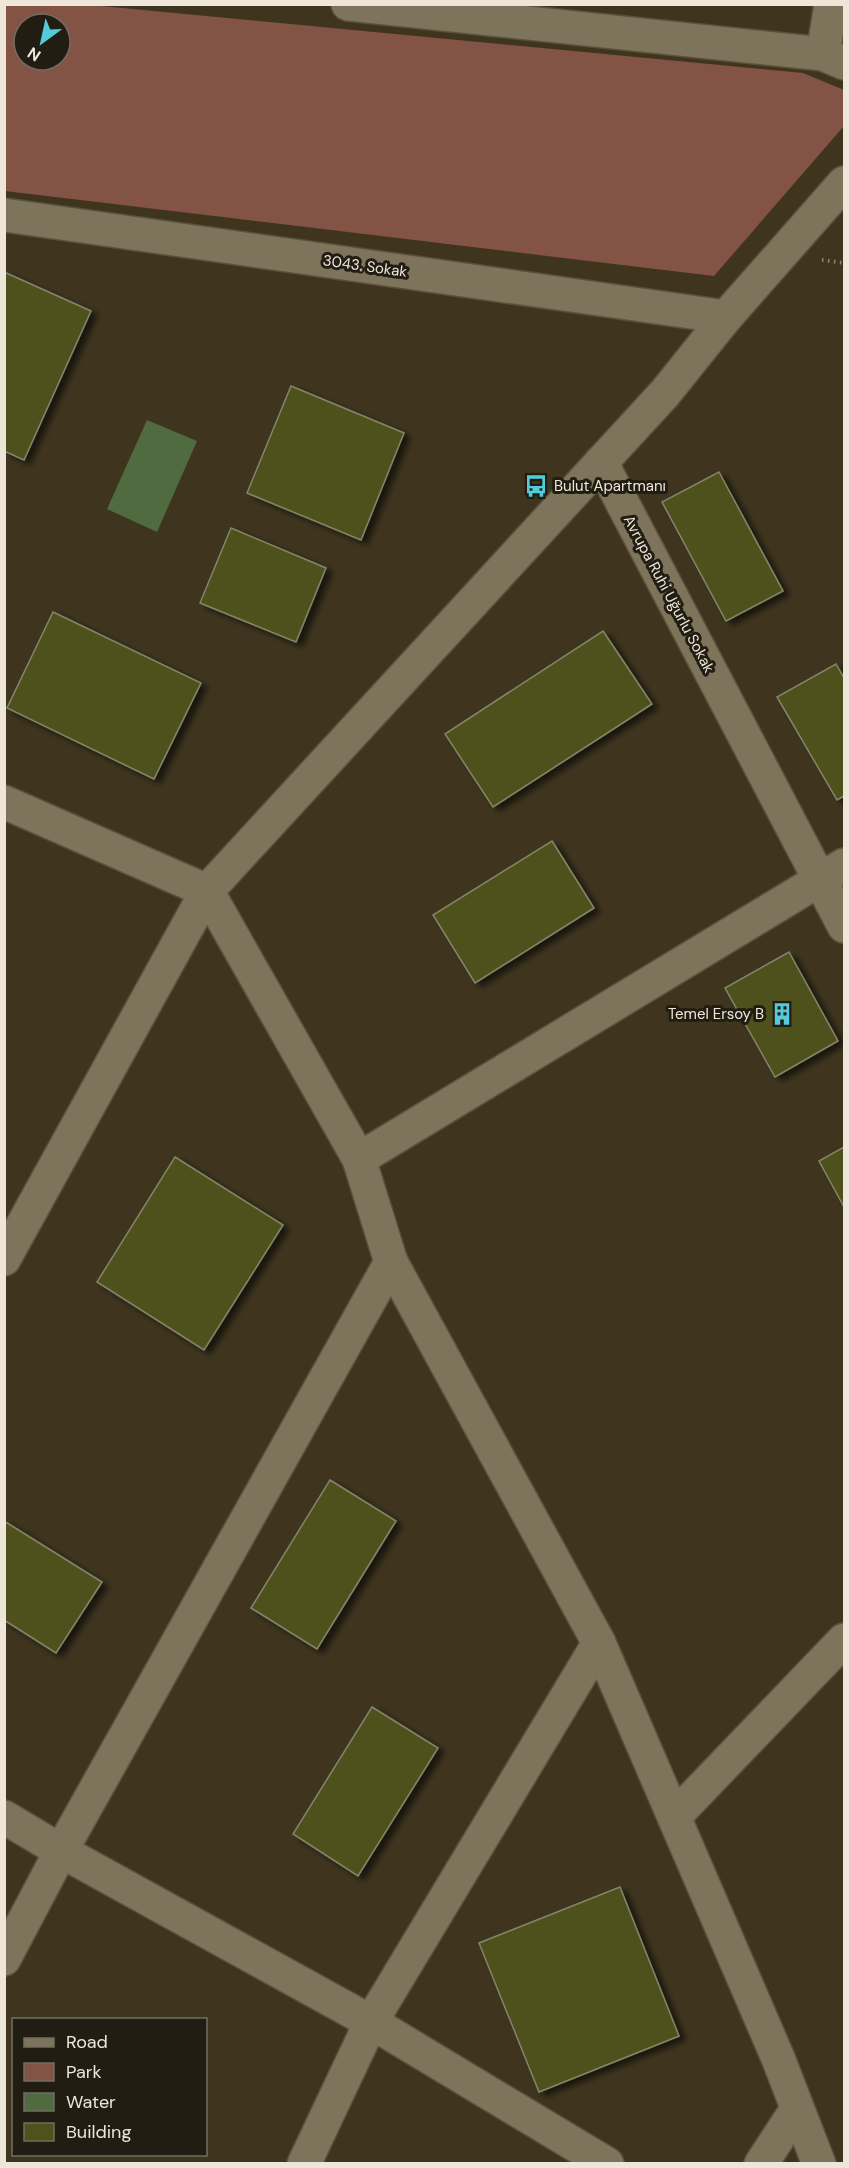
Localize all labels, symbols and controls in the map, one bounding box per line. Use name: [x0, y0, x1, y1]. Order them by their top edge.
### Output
north arrow: [12, 12, 72, 72]
text: N: [23, 42, 45, 66]
street label: 3043. Sokak: [322, 250, 409, 282]
bus stop icon: Bulut Apartmanı: [523, 473, 549, 499]
place label: Bulut Apartmanı: [554, 476, 666, 496]
street label: Avrupa Ruhi Uğurlu Sokak: [619, 512, 719, 677]
building icon: Temel Ersoy B: [769, 1001, 795, 1027]
place label: Temel Ersoy B: [668, 1004, 764, 1024]
legend: [12, 2018, 207, 2156]
text: Road: [66, 2030, 108, 2054]
text: Park: [66, 2060, 102, 2084]
text: Water: [66, 2090, 116, 2114]
text: Building: [66, 2120, 131, 2144]

